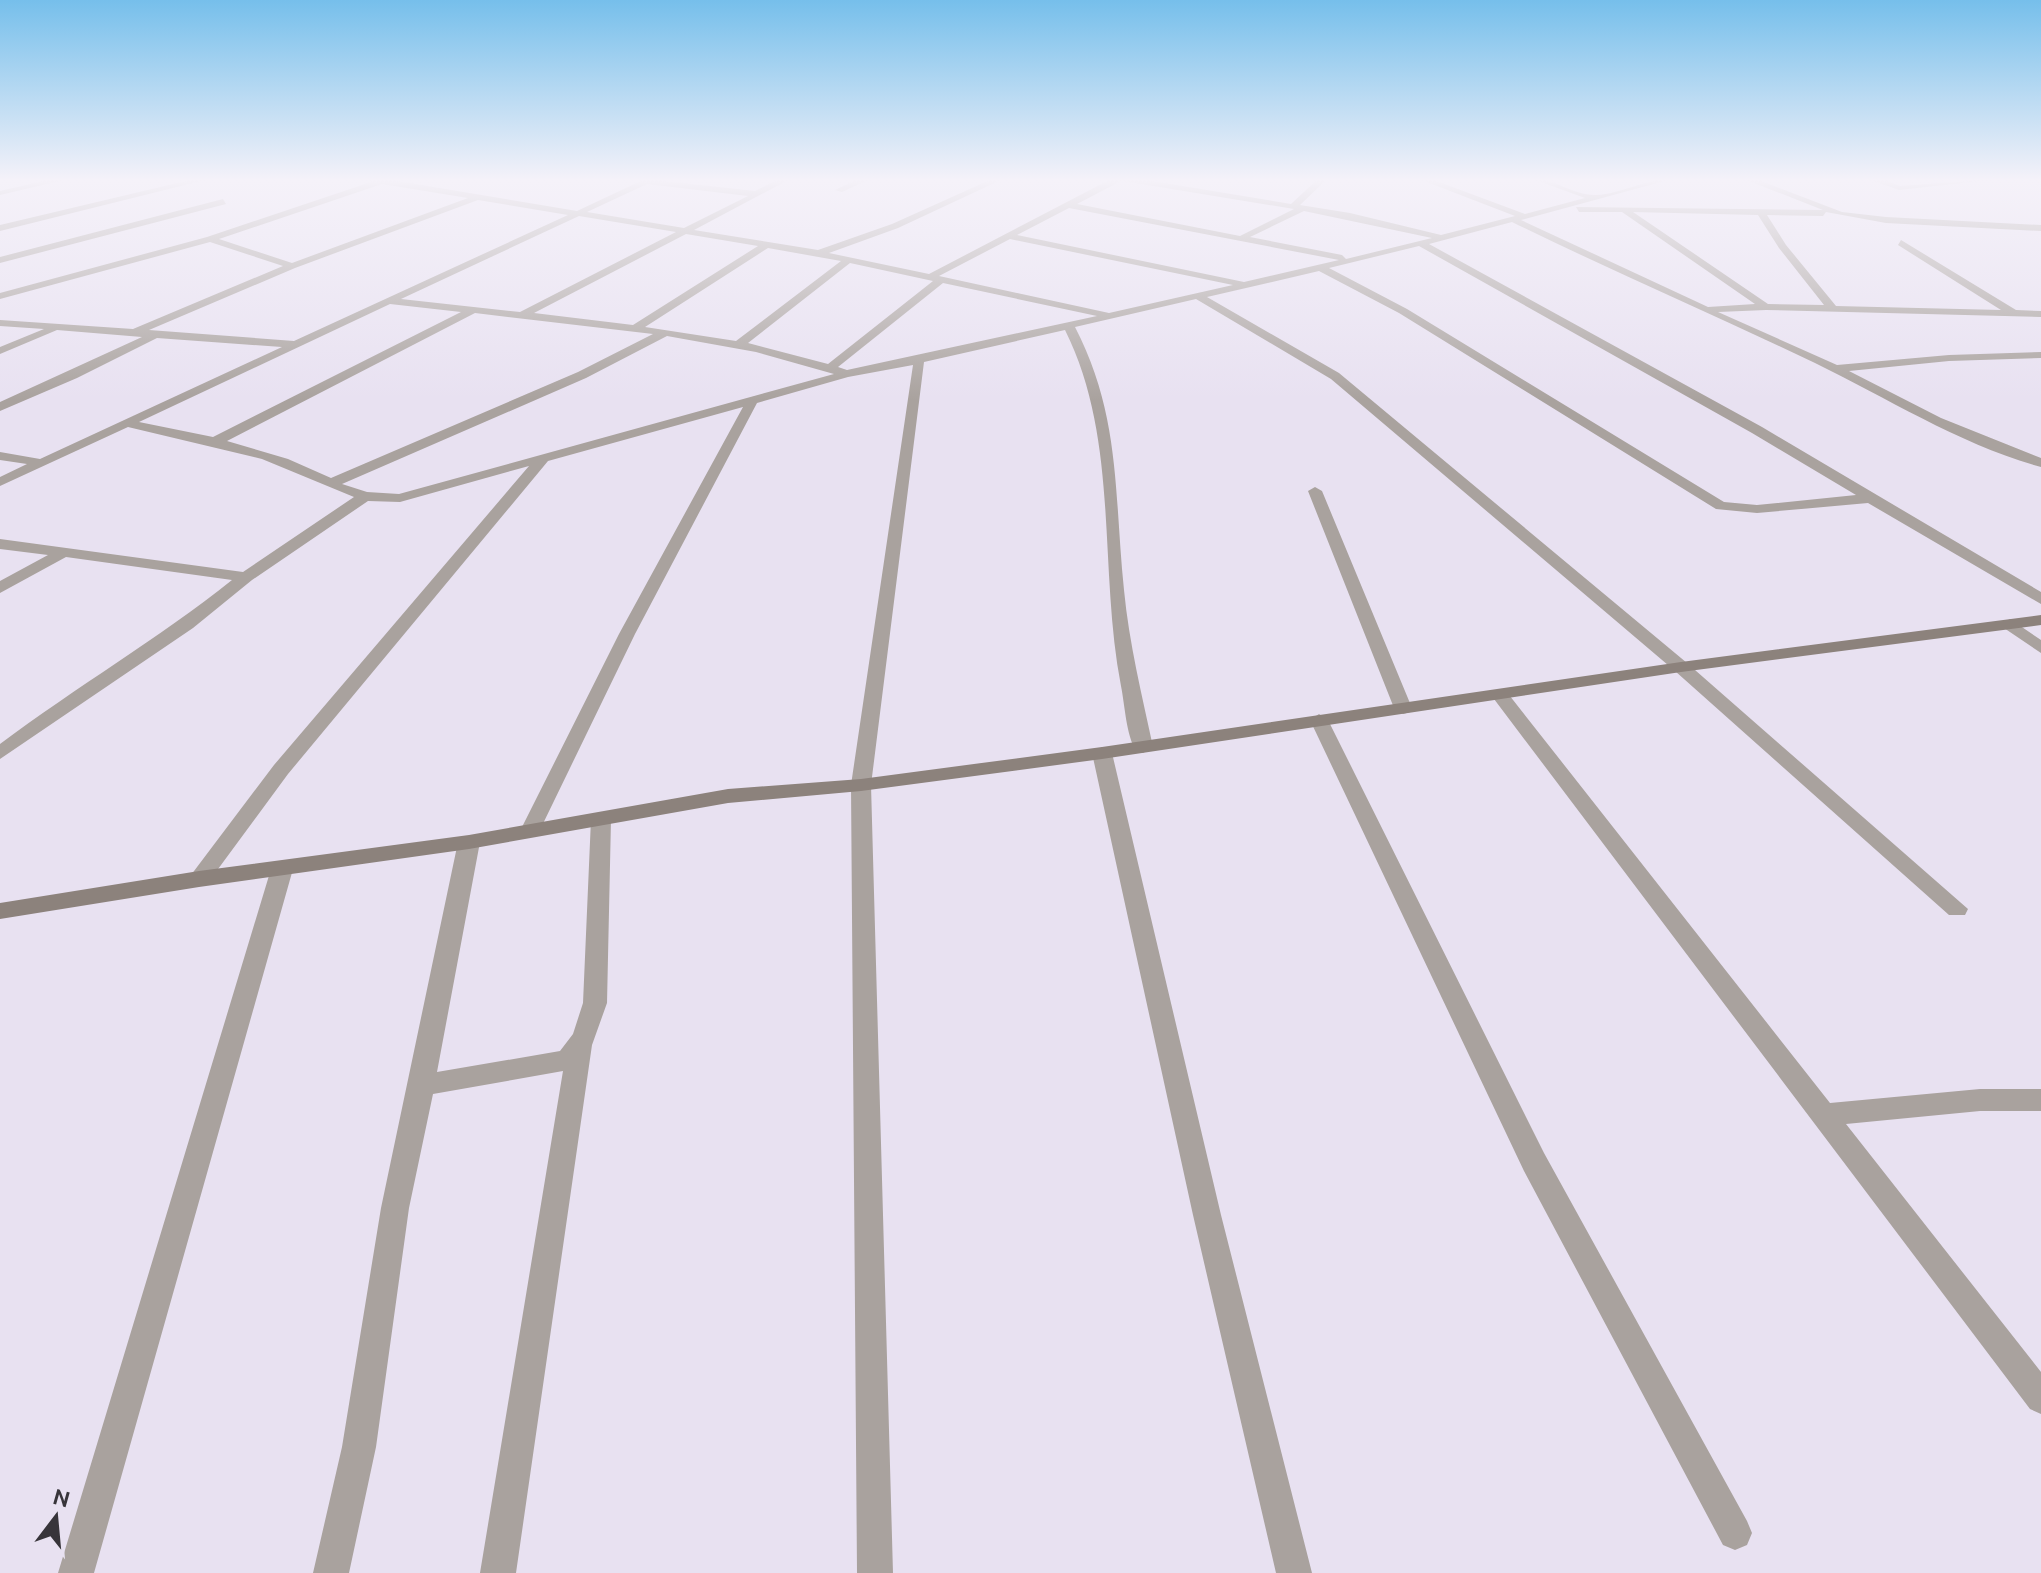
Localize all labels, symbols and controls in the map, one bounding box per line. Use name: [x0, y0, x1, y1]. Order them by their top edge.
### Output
north arrow: [16, 1477, 96, 1557]
text: N: [50, 1483, 73, 1512]

